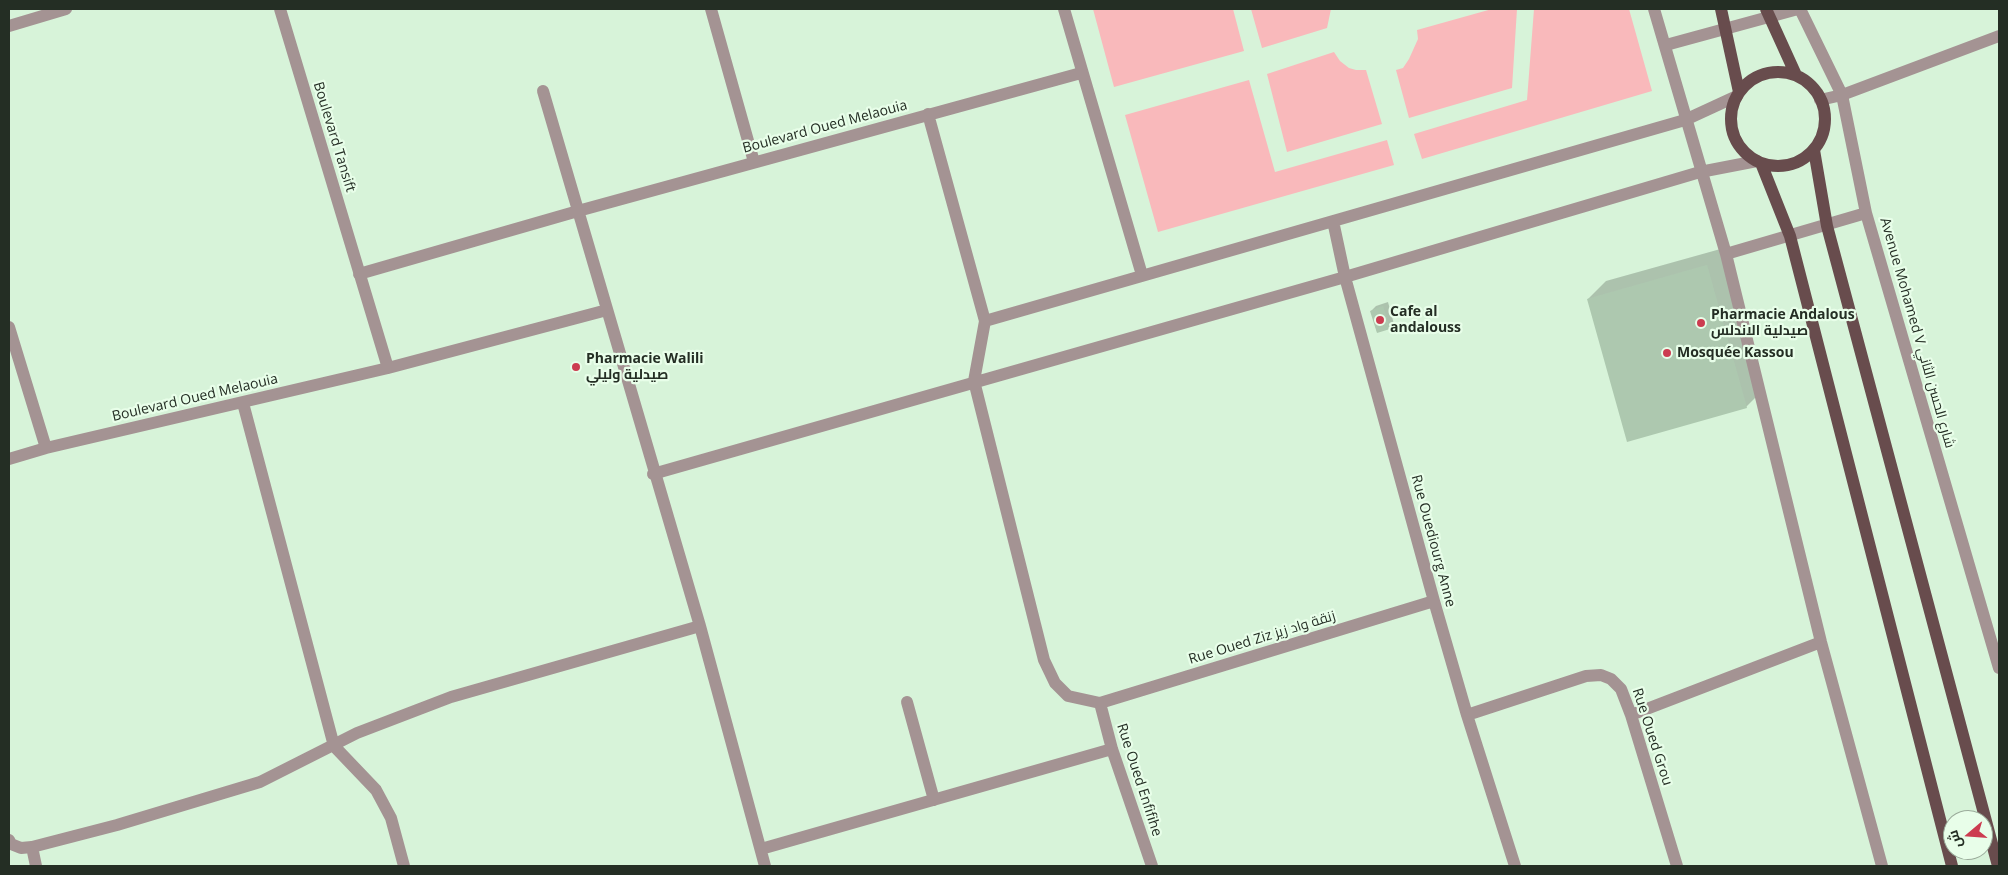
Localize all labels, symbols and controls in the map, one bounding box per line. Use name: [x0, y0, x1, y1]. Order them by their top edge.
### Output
street label: Boulevard Tansift: [309, 80, 359, 194]
street label: Boulevard Oued Melaouia: [741, 97, 909, 157]
street label: Avenue Mohamed V شارع الحسن الثاني: [1876, 216, 1958, 450]
place label: Cafe al andalouss: [1390, 304, 1461, 336]
place label: Pharmacie Andalous صيدلية الاندلس: [1711, 307, 1855, 340]
marker: Cafe al andalouss: [1374, 314, 1386, 326]
marker: Pharmacie Andalous صيدلية الاندلس: [1695, 317, 1707, 329]
place label: Mosquée Kassou: [1677, 345, 1794, 361]
marker: Mosquée Kassou: [1661, 347, 1673, 359]
place label: Pharmacie Walili صيدلية وليلي: [586, 351, 703, 384]
marker: Pharmacie Walili صيدلية وليلي: [570, 361, 582, 373]
street label: Boulevard Oued Melaouia: [110, 371, 280, 425]
street label: Rue Ouediourg Anne: [1407, 473, 1459, 609]
street label: Rue Oued Ziz زنقة واد زيز: [1187, 608, 1337, 668]
street label: Rue Oued Grou: [1628, 686, 1676, 788]
street label: Rue Oued Enfifihe: [1113, 721, 1165, 839]
north arrow: [1943, 810, 1993, 860]
text: ش: [1942, 828, 1966, 851]

